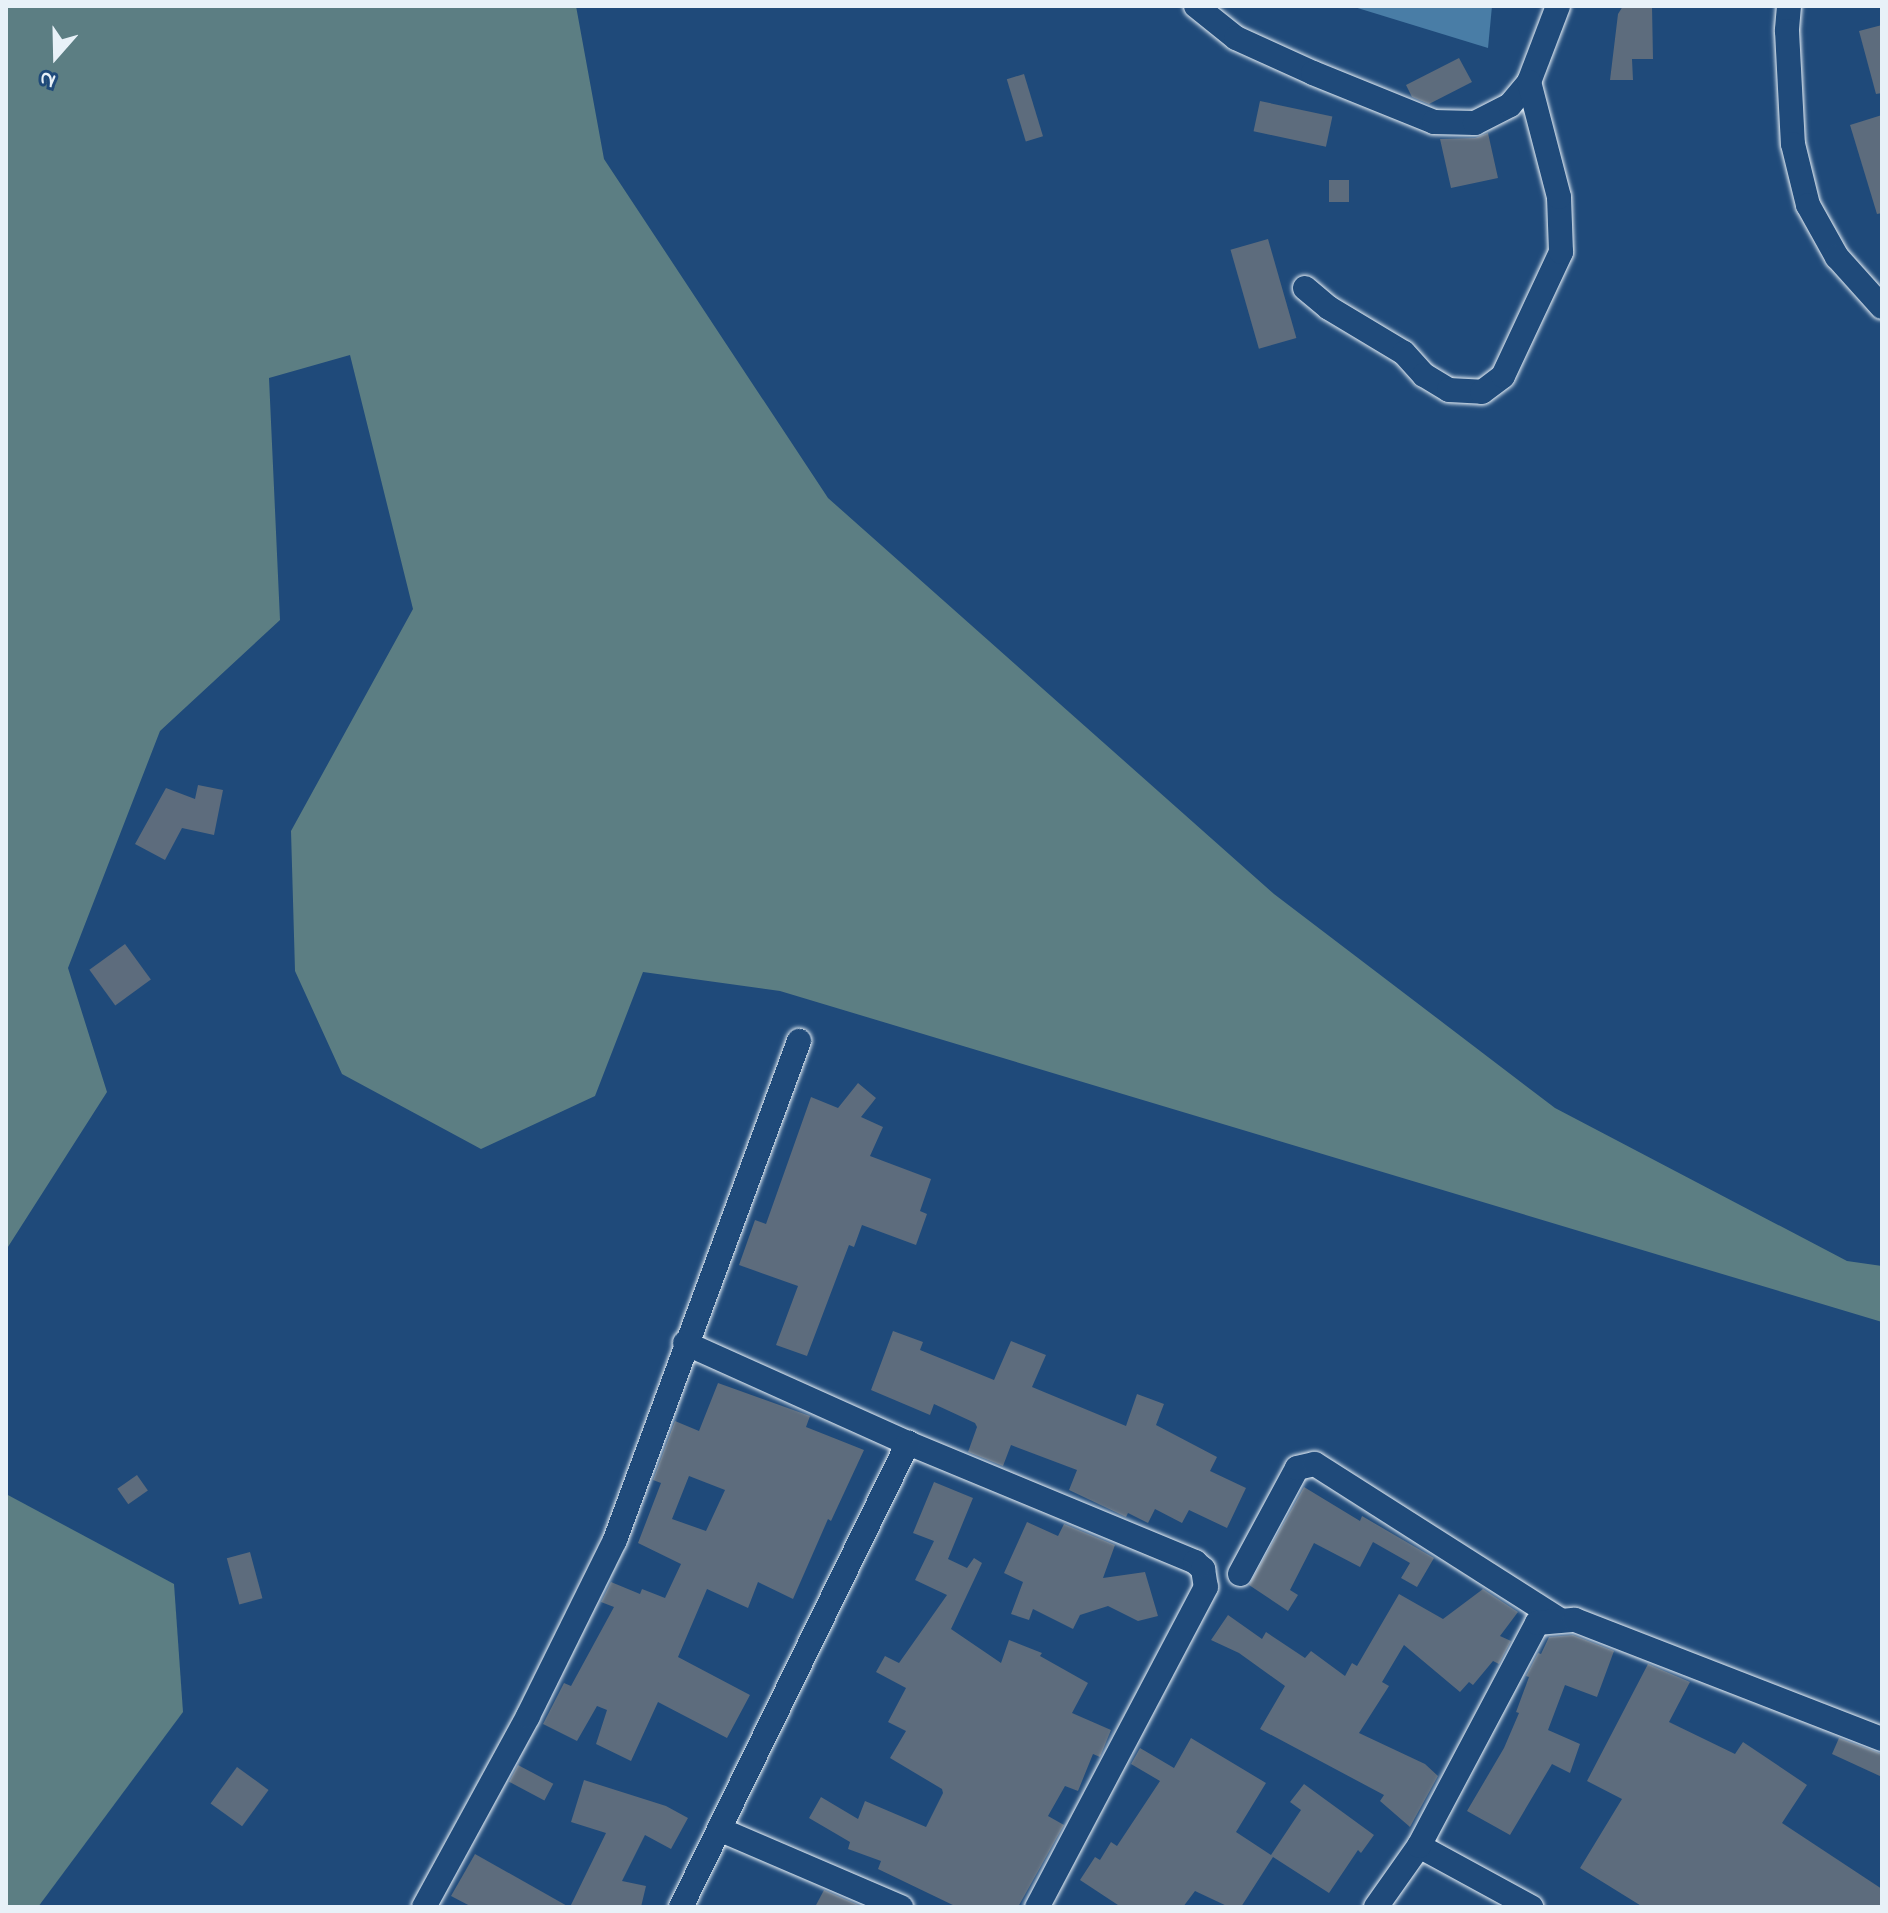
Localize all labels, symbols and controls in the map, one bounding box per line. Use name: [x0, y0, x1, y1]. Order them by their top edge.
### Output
north arrow: [16, 16, 96, 96]
text: N: [35, 61, 60, 96]

